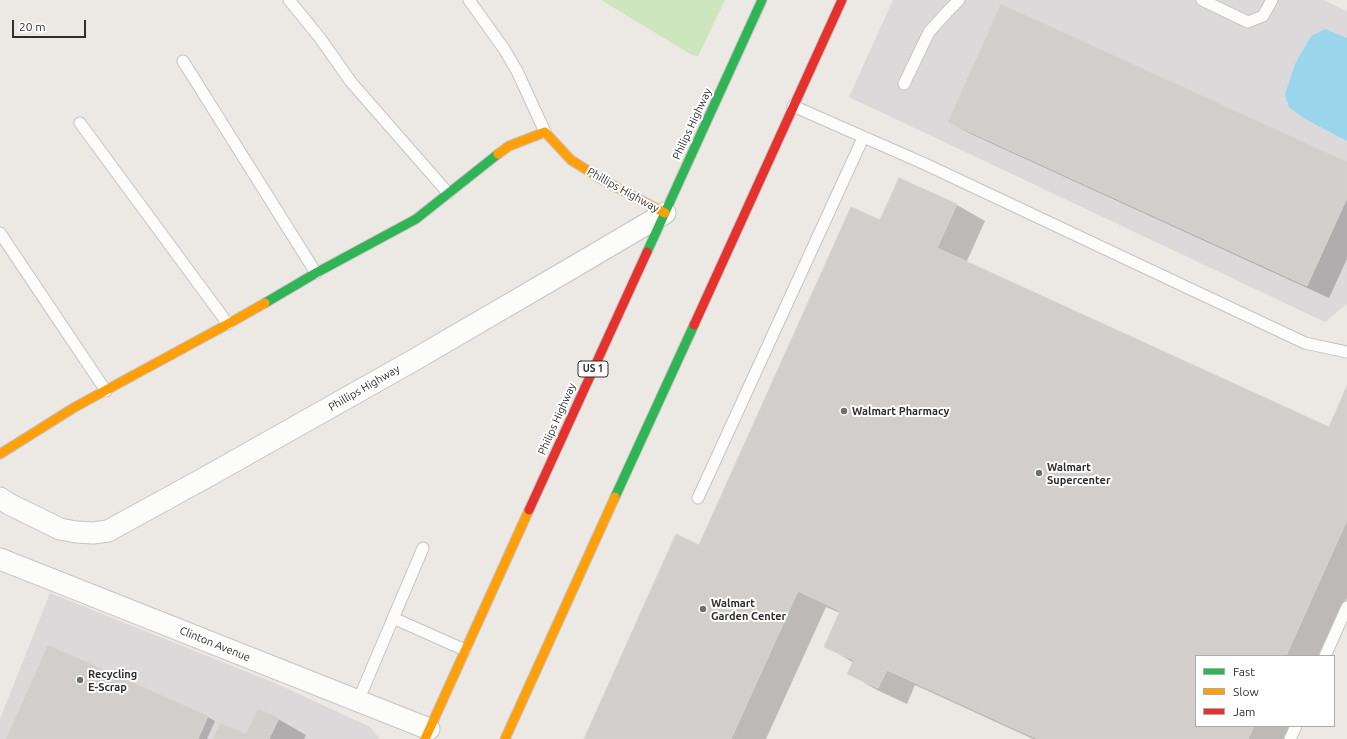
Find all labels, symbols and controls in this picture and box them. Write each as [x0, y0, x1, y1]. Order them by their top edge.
scale bar [14, 12, 88, 38]
text: 20 m [19, 20, 46, 33]
street label: Philips Highway [670, 86, 714, 162]
street label: Phillips Highway [585, 165, 661, 215]
road number: US 1 [578, 361, 608, 377]
street label: Phillips Highway [326, 362, 402, 414]
street label: Philips Highway [535, 381, 579, 457]
place label: Walmart Pharmacy [852, 404, 949, 418]
marker: Walmart Pharmacy [839, 406, 849, 416]
place label: Walmart Supercenter [1047, 460, 1110, 486]
marker: Walmart Supercenter [1034, 468, 1044, 478]
place label: Walmart Garden Center [711, 596, 786, 622]
marker: Walmart Garden Center [698, 604, 708, 614]
street label: Clinton Avenue [178, 624, 252, 664]
legend [1195, 655, 1335, 727]
text: Fast [1233, 665, 1255, 678]
place label: Recycling E-Scrap [88, 667, 137, 693]
marker: Recycling E-Scrap [75, 675, 85, 685]
text: Slow [1233, 685, 1259, 698]
text: Jam [1233, 705, 1255, 718]

